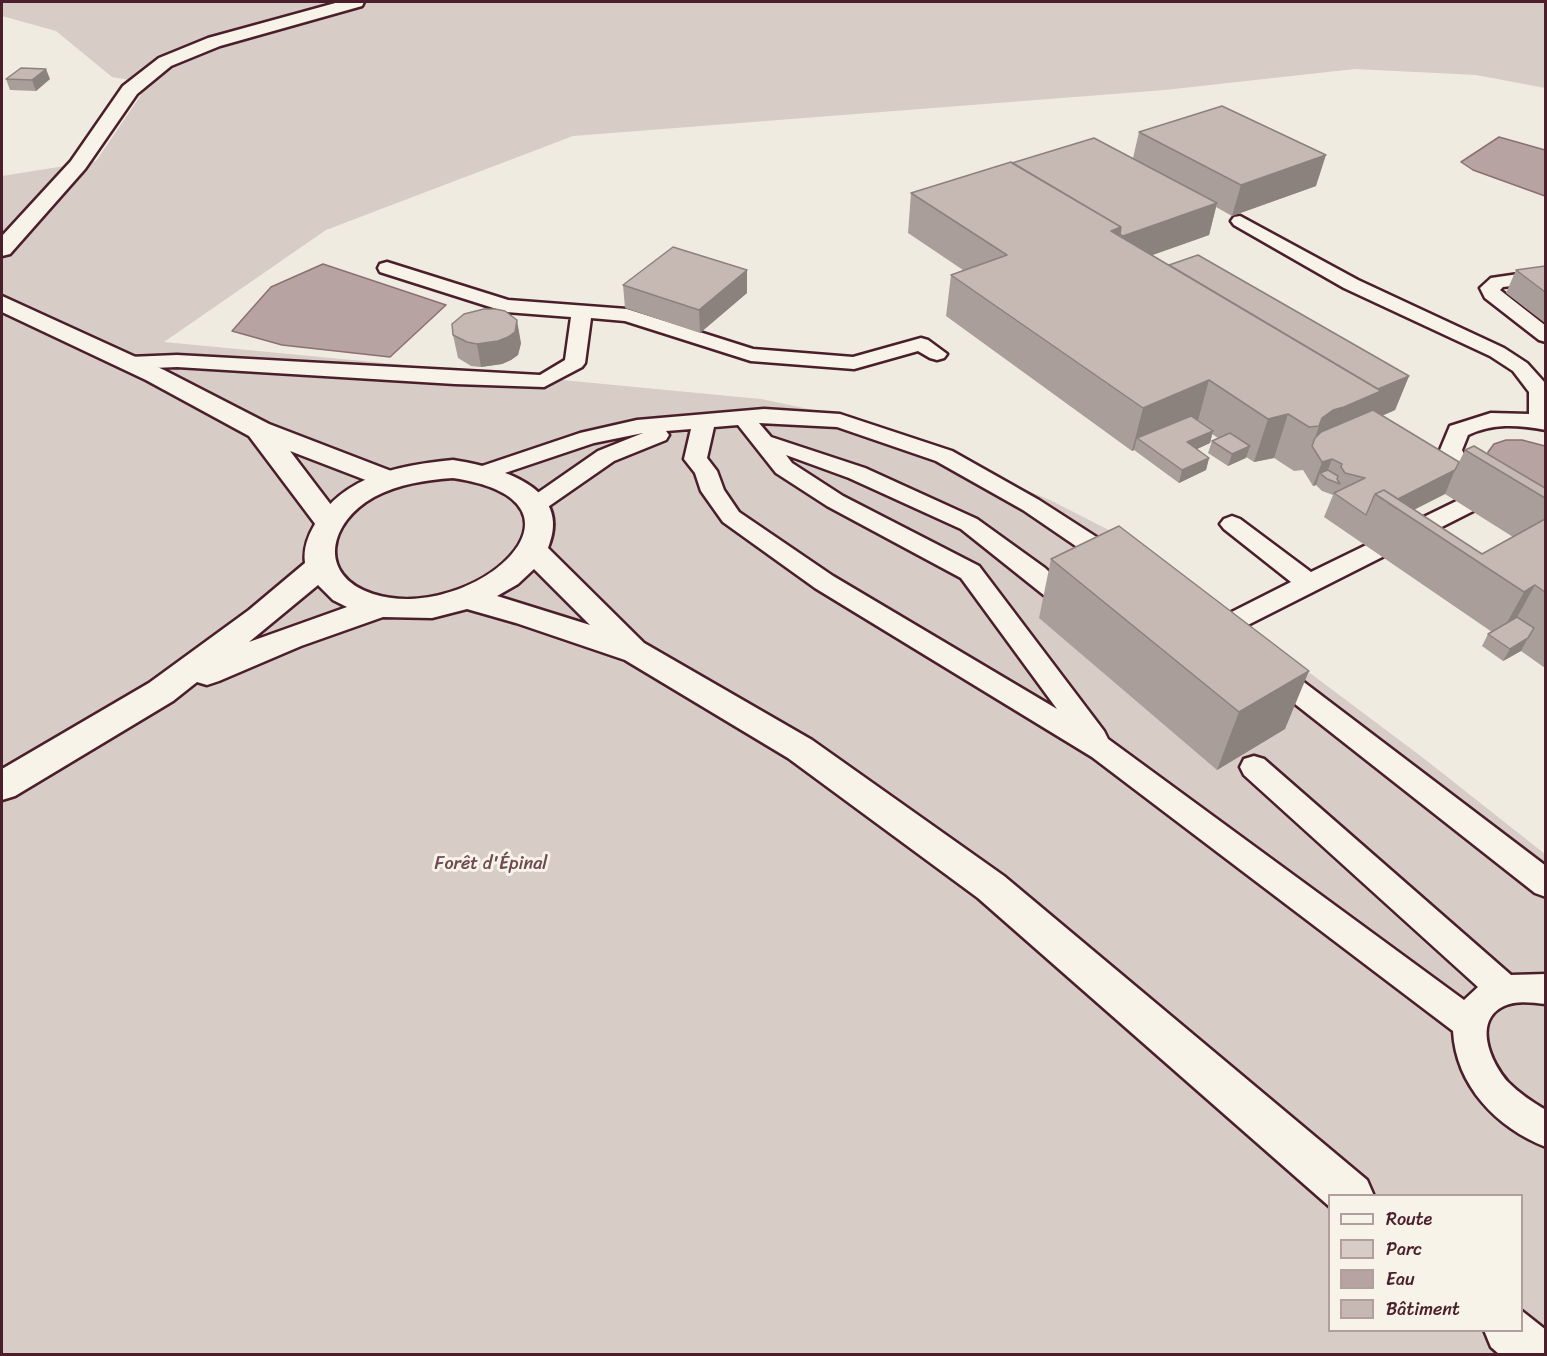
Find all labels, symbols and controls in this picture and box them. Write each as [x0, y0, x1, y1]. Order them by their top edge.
park label: Forêt d'Épinal [435, 853, 547, 875]
legend [1328, 1194, 1523, 1332]
text: Route [1386, 1203, 1432, 1235]
text: Parc [1386, 1233, 1422, 1265]
text: Eau [1386, 1263, 1415, 1295]
text: Bâtiment [1386, 1293, 1460, 1325]

